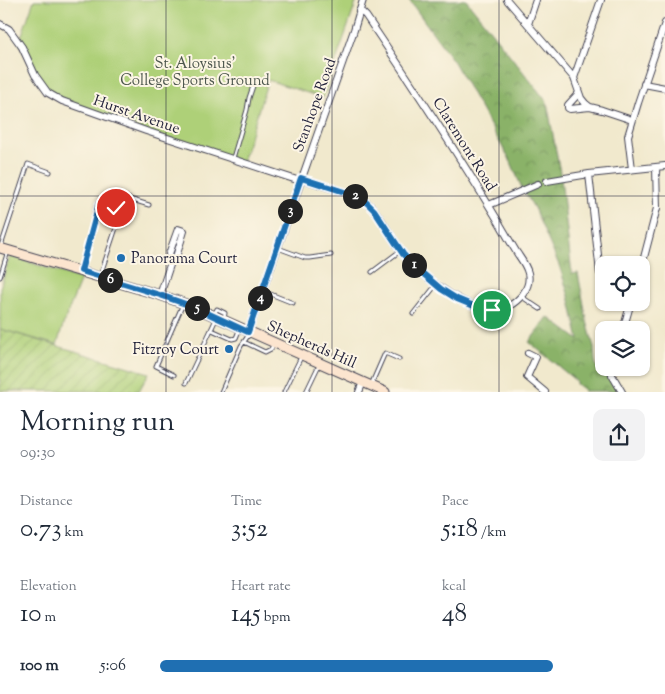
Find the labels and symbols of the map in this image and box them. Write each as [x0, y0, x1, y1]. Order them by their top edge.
park label: St. Aloysius' College Sports Ground [120, 54, 270, 92]
street label: Stanhope Road [289, 55, 342, 156]
street label: Hurst Avenue [90, 91, 183, 140]
street label: Claremont Road [427, 94, 501, 196]
pin: 2 [342, 184, 368, 208]
pin [95, 187, 137, 229]
pin: 3 [278, 198, 302, 224]
place label: Panorama Court [131, 249, 237, 270]
marker: Panorama Court [115, 252, 127, 264]
pin: 1 [402, 252, 426, 278]
pin: 6 [98, 268, 122, 292]
pin: 4 [248, 286, 272, 310]
pin [471, 289, 513, 331]
pin: 5 [184, 296, 210, 320]
street label: Shepherds Hill [263, 316, 360, 374]
place label: Fitzroy Court [133, 340, 219, 361]
marker: Fitzroy Court [223, 343, 235, 355]

